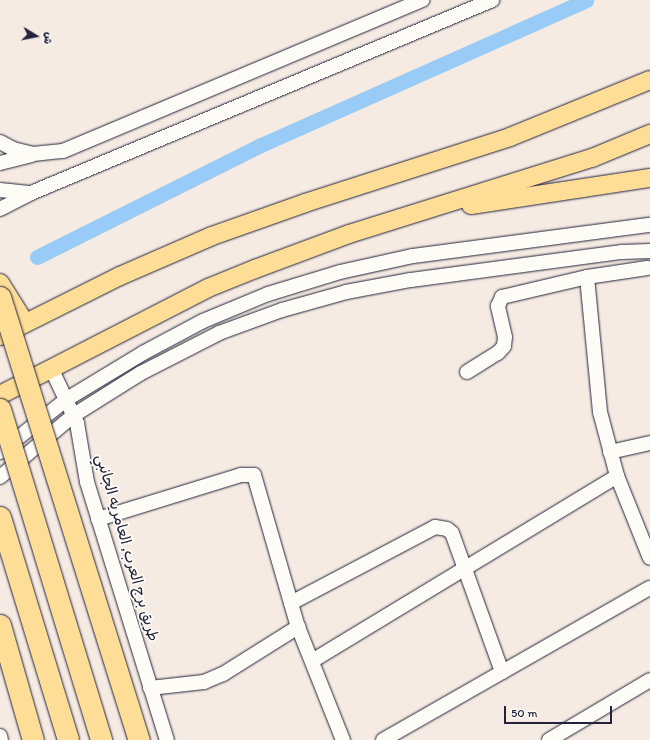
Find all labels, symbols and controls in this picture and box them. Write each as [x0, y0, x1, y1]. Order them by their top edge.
north arrow [16, 16, 56, 56]
text: ش [41, 31, 56, 45]
street label: طريق برج العرب, العامريه الجانبي [92, 452, 162, 644]
scale bar [506, 698, 614, 724]
text: 50 m [511, 706, 537, 720]

